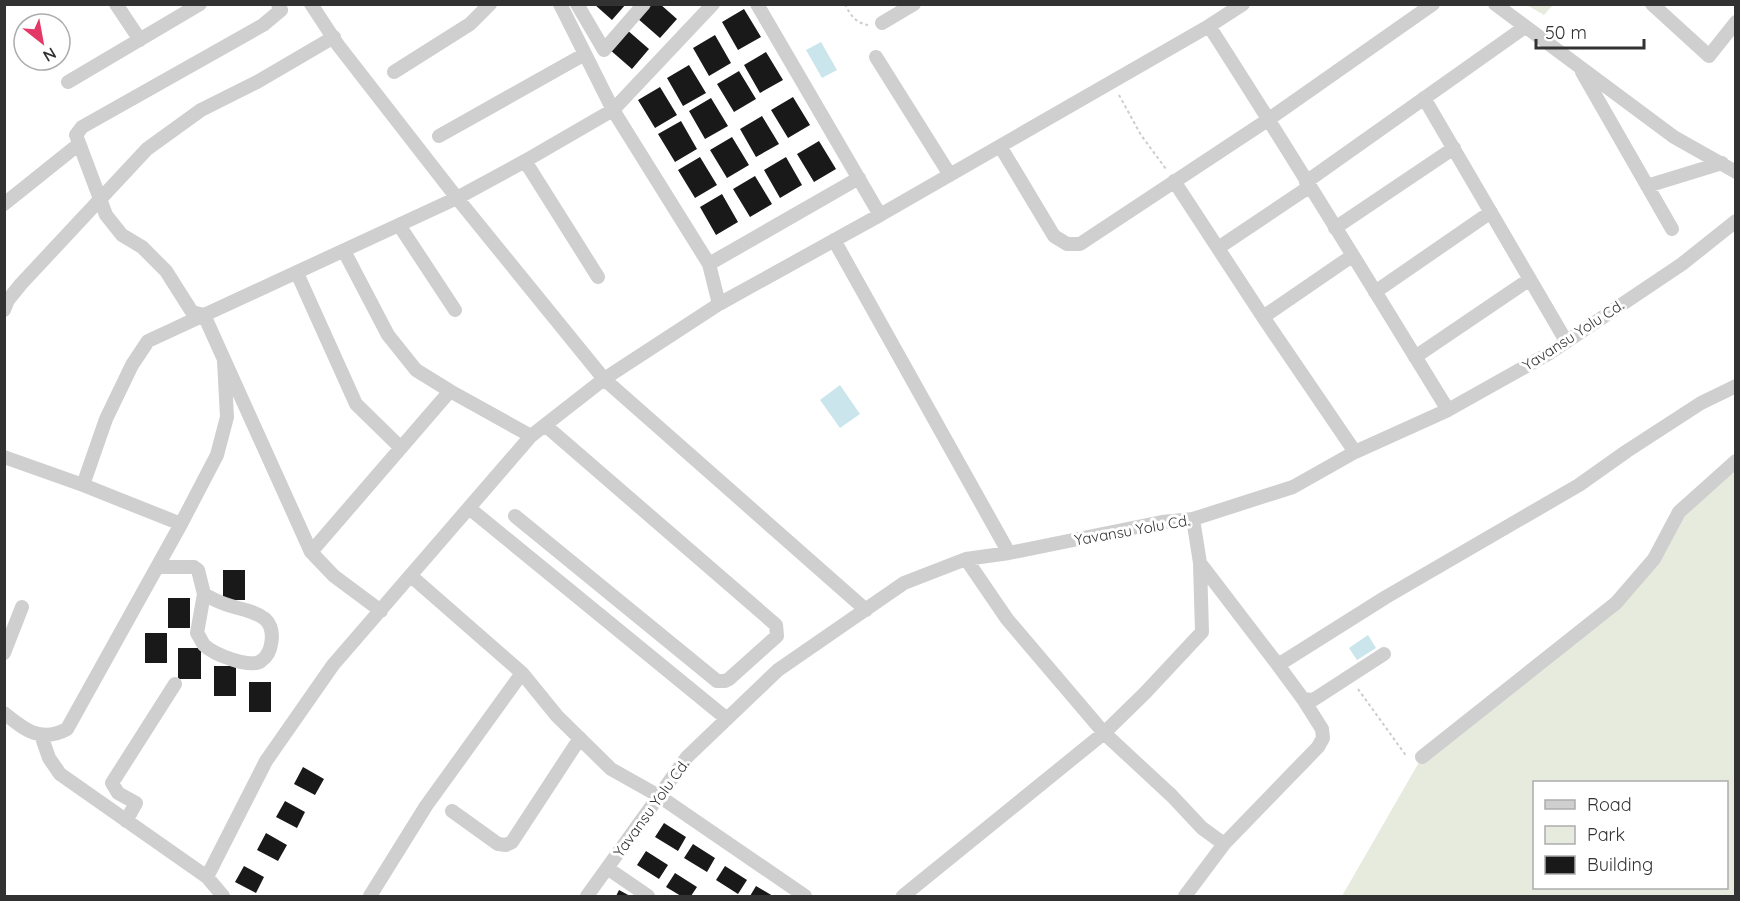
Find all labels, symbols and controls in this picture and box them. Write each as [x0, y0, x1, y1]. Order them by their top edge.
north arrow [12, 12, 72, 72]
scale bar [1536, 12, 1644, 50]
text: 50 m [1545, 21, 1587, 44]
text: N [40, 43, 60, 66]
street label: Yavansu Yolu Cd. [1519, 295, 1627, 375]
street label: Yavansu Yolu Cd. [1073, 511, 1191, 549]
street label: Yavansu Yolu Cd. [609, 755, 693, 861]
legend [1533, 781, 1728, 889]
text: Road [1587, 793, 1632, 816]
text: Park [1587, 823, 1625, 846]
text: Building [1587, 853, 1653, 876]

